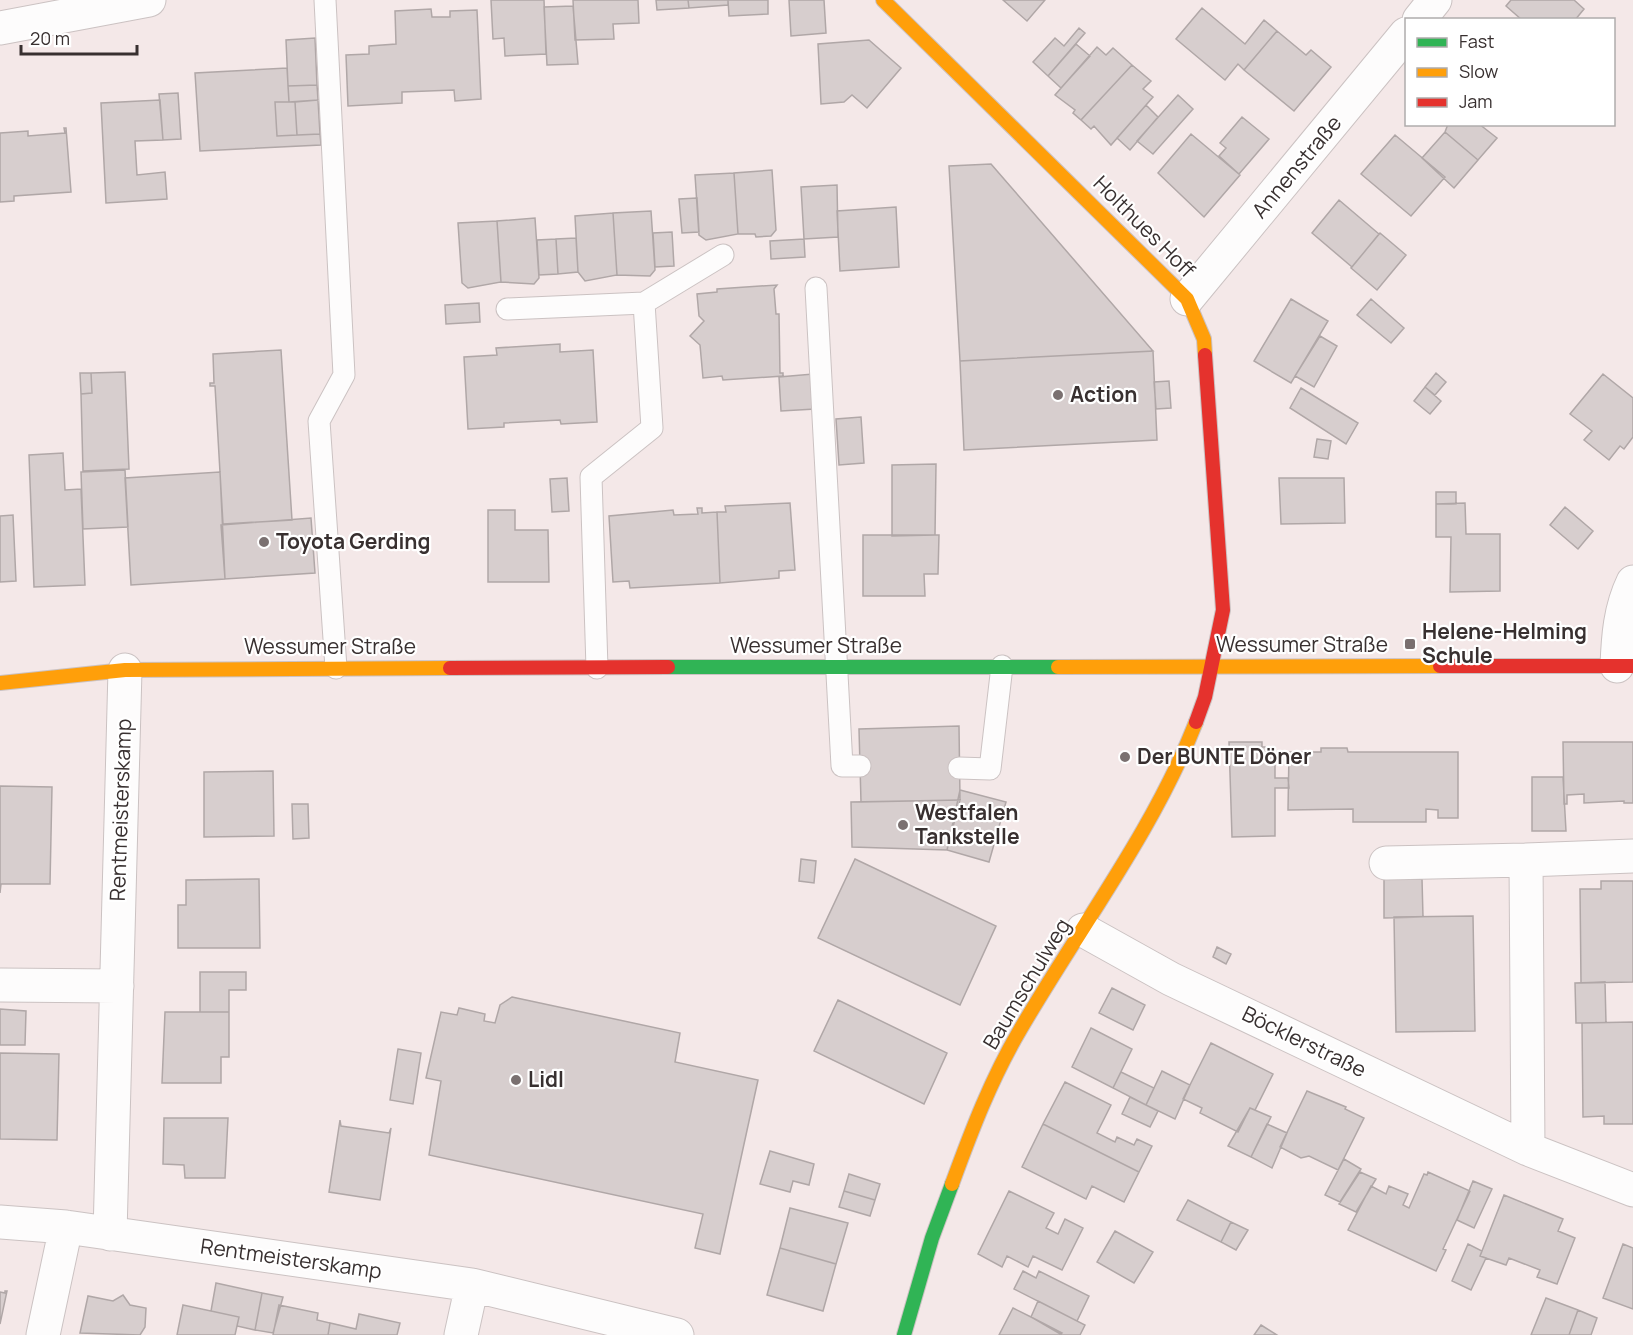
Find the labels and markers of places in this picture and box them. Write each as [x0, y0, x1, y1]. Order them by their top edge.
place label: Action [1070, 380, 1137, 408]
marker: Action [1051, 388, 1065, 402]
place label: Toyota Gerding [276, 527, 430, 555]
marker: Toyota Gerding [257, 535, 271, 549]
place label: Helene-Helming Schule [1422, 617, 1587, 669]
marker: Helene-Helming Schule [1403, 637, 1417, 651]
place label: Der BUNTE Döner [1137, 742, 1311, 770]
marker: Der BUNTE Döner [1118, 750, 1132, 764]
place label: Westfalen Tankstelle [915, 798, 1020, 850]
marker: Westfalen Tankstelle [896, 818, 910, 832]
place label: Lidl [528, 1065, 564, 1093]
marker: Lidl [509, 1073, 523, 1087]

